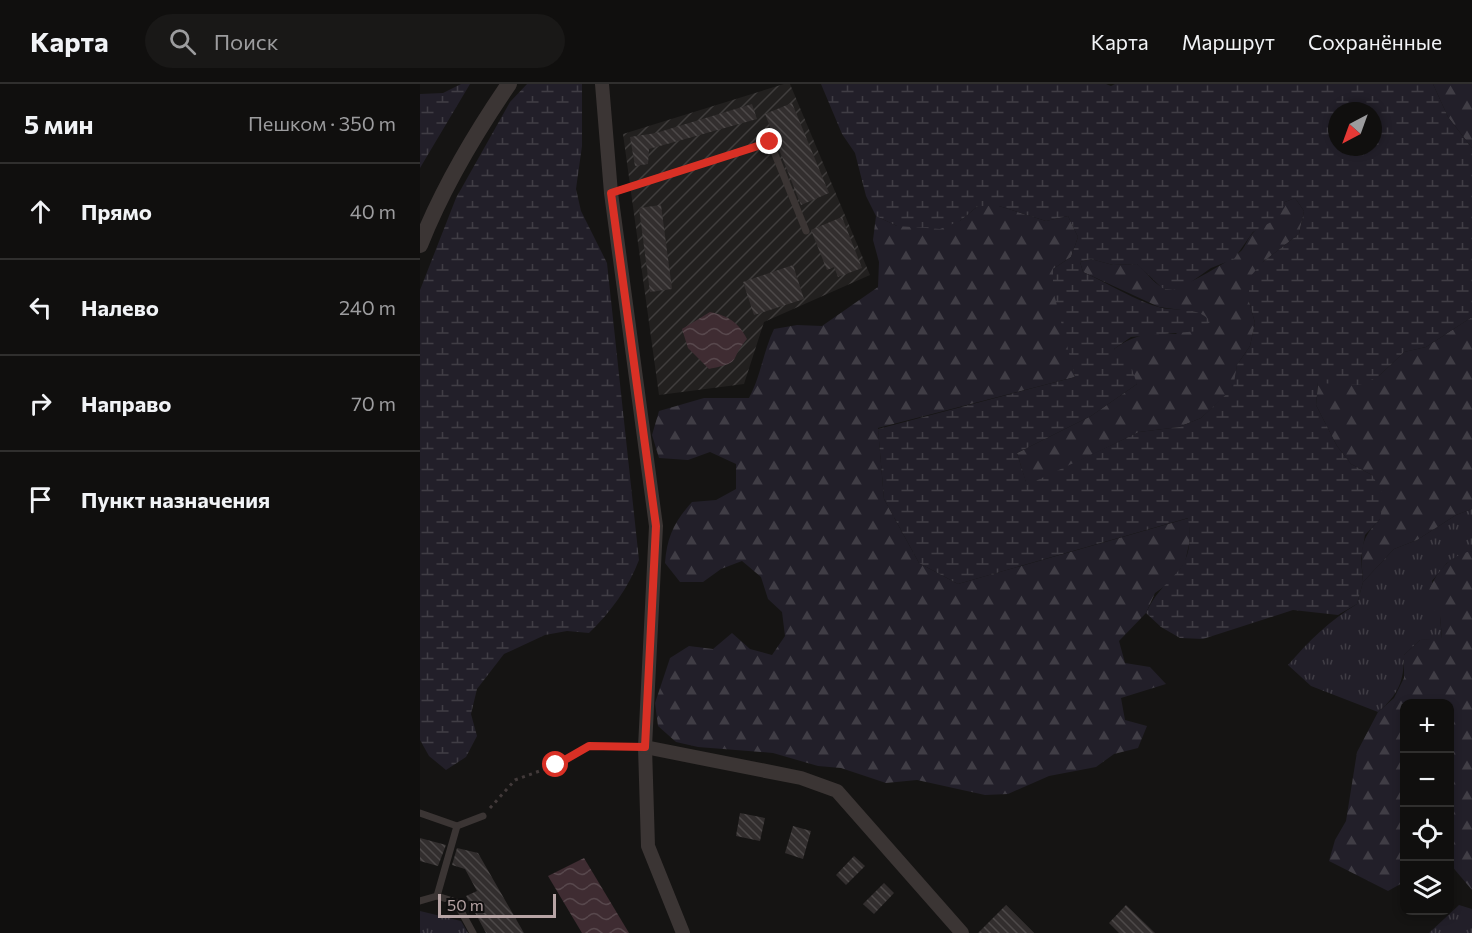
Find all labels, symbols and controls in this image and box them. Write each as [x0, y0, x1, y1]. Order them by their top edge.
search box [145, 14, 565, 68]
text: Карта [30, 24, 109, 58]
icon: search [166, 25, 199, 58]
text: Поиск [214, 28, 278, 55]
text: Карта [1091, 29, 1149, 54]
text: Маршрут [1182, 29, 1275, 54]
text: Сохранённые [1308, 29, 1442, 54]
north arrow [1328, 102, 1382, 156]
text: 5 мин [24, 108, 94, 139]
text: Пешком · 350 m [248, 111, 396, 135]
route end [756, 128, 782, 154]
icon: ahead [24, 195, 57, 228]
text: Прямо [81, 198, 152, 225]
text: 40 m [350, 199, 396, 223]
icon: left [24, 291, 57, 324]
text: Налево [81, 294, 159, 321]
text: 240 m [339, 295, 396, 319]
icon: right [24, 387, 57, 420]
text: Направо [81, 390, 171, 417]
text: 70 m [351, 391, 396, 415]
icon: arrive [24, 483, 57, 516]
text: Пункт назначения [81, 486, 270, 513]
map controls [1400, 699, 1454, 915]
button: + [1400, 699, 1454, 753]
route start [542, 751, 568, 777]
button: − [1400, 753, 1454, 807]
button: locate [1400, 807, 1454, 861]
button: layers [1400, 861, 1454, 915]
scale bar [438, 891, 556, 918]
text: 50 m [447, 895, 484, 914]

